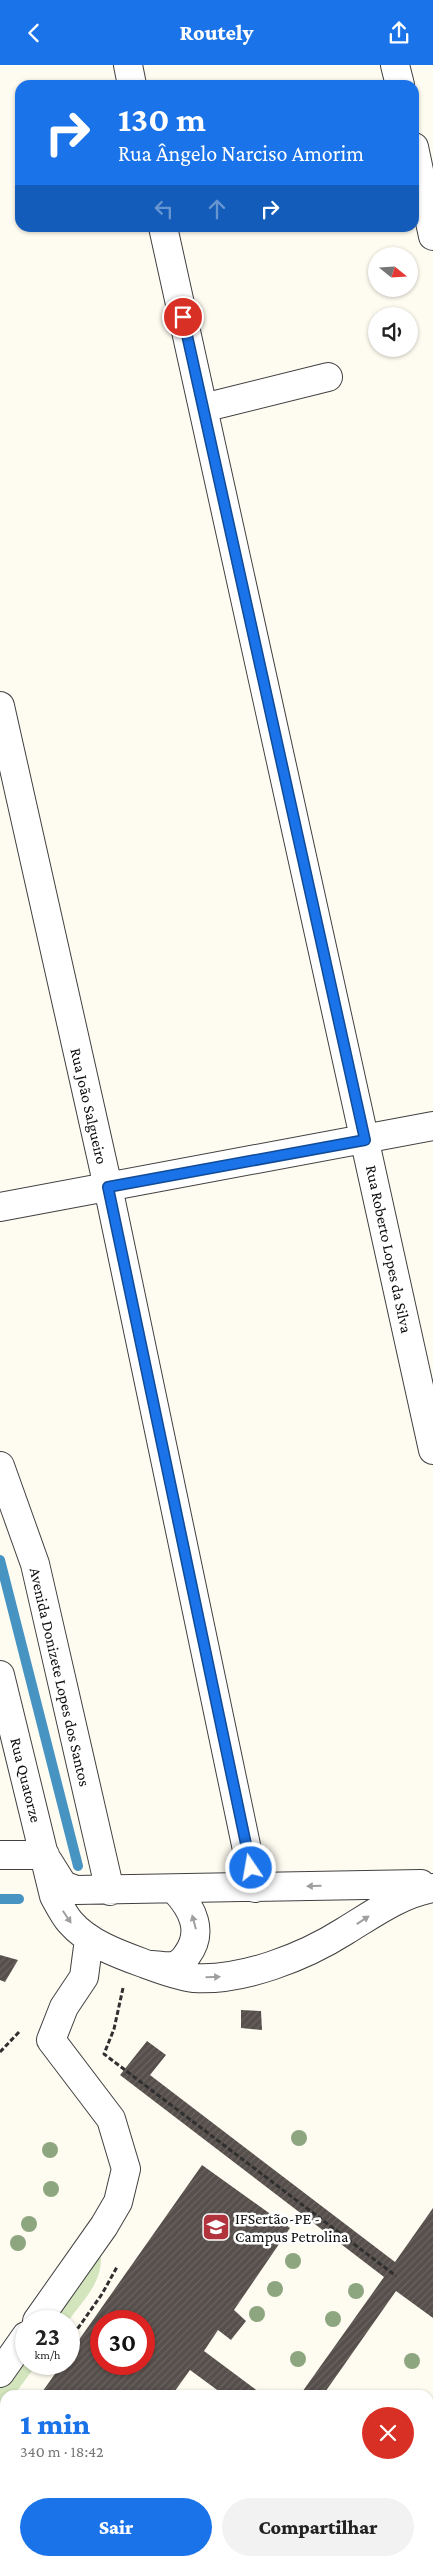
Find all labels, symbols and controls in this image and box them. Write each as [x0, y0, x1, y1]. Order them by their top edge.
icon: back [20, 19, 48, 47]
icon: share [385, 19, 413, 47]
text: Routely [180, 20, 253, 45]
icon: right [35, 100, 100, 165]
text: 130 m [118, 100, 206, 139]
text: Rua Ângelo Narciso Amorim [118, 141, 364, 166]
icon: left [150, 195, 178, 223]
icon: ahead [203, 195, 231, 223]
icon: right [256, 195, 284, 223]
north arrow [368, 247, 418, 297]
map controls [368, 247, 418, 357]
pin [162, 296, 204, 338]
icon: arrive [169, 303, 197, 331]
button: sound [368, 307, 418, 357]
street label: Rua João Salgueiro [66, 1046, 111, 1166]
street label: Rua Roberto Lopes da Silva [362, 1163, 415, 1335]
street label: Avenida Donizete Lopes dos Santos [26, 1566, 93, 1788]
street label: Rua Quatorze [7, 1736, 45, 1824]
position arrow [224, 1841, 276, 1893]
one-way arrow [306, 1883, 322, 1891]
one-way arrow [62, 1910, 72, 1924]
one-way arrow [190, 1915, 198, 1930]
one-way arrow [356, 1915, 369, 1925]
one-way arrow [205, 1973, 221, 1981]
place label: IFSertão-PE - Campus Petrolina [235, 2210, 349, 2246]
school or university icon: IFSertão-PE - Campus Petrolina [201, 2212, 231, 2242]
speed limit sign: 30 [90, 2310, 155, 2375]
text: 23 [35, 2323, 60, 2350]
text: km/h [35, 2348, 60, 2362]
text: 1 min [20, 2407, 90, 2440]
button: close [362, 2407, 414, 2459]
text: 340 m · 18:42 [20, 2443, 104, 2460]
button: Sair [20, 2498, 212, 2556]
button: Compartilhar [222, 2498, 414, 2556]

